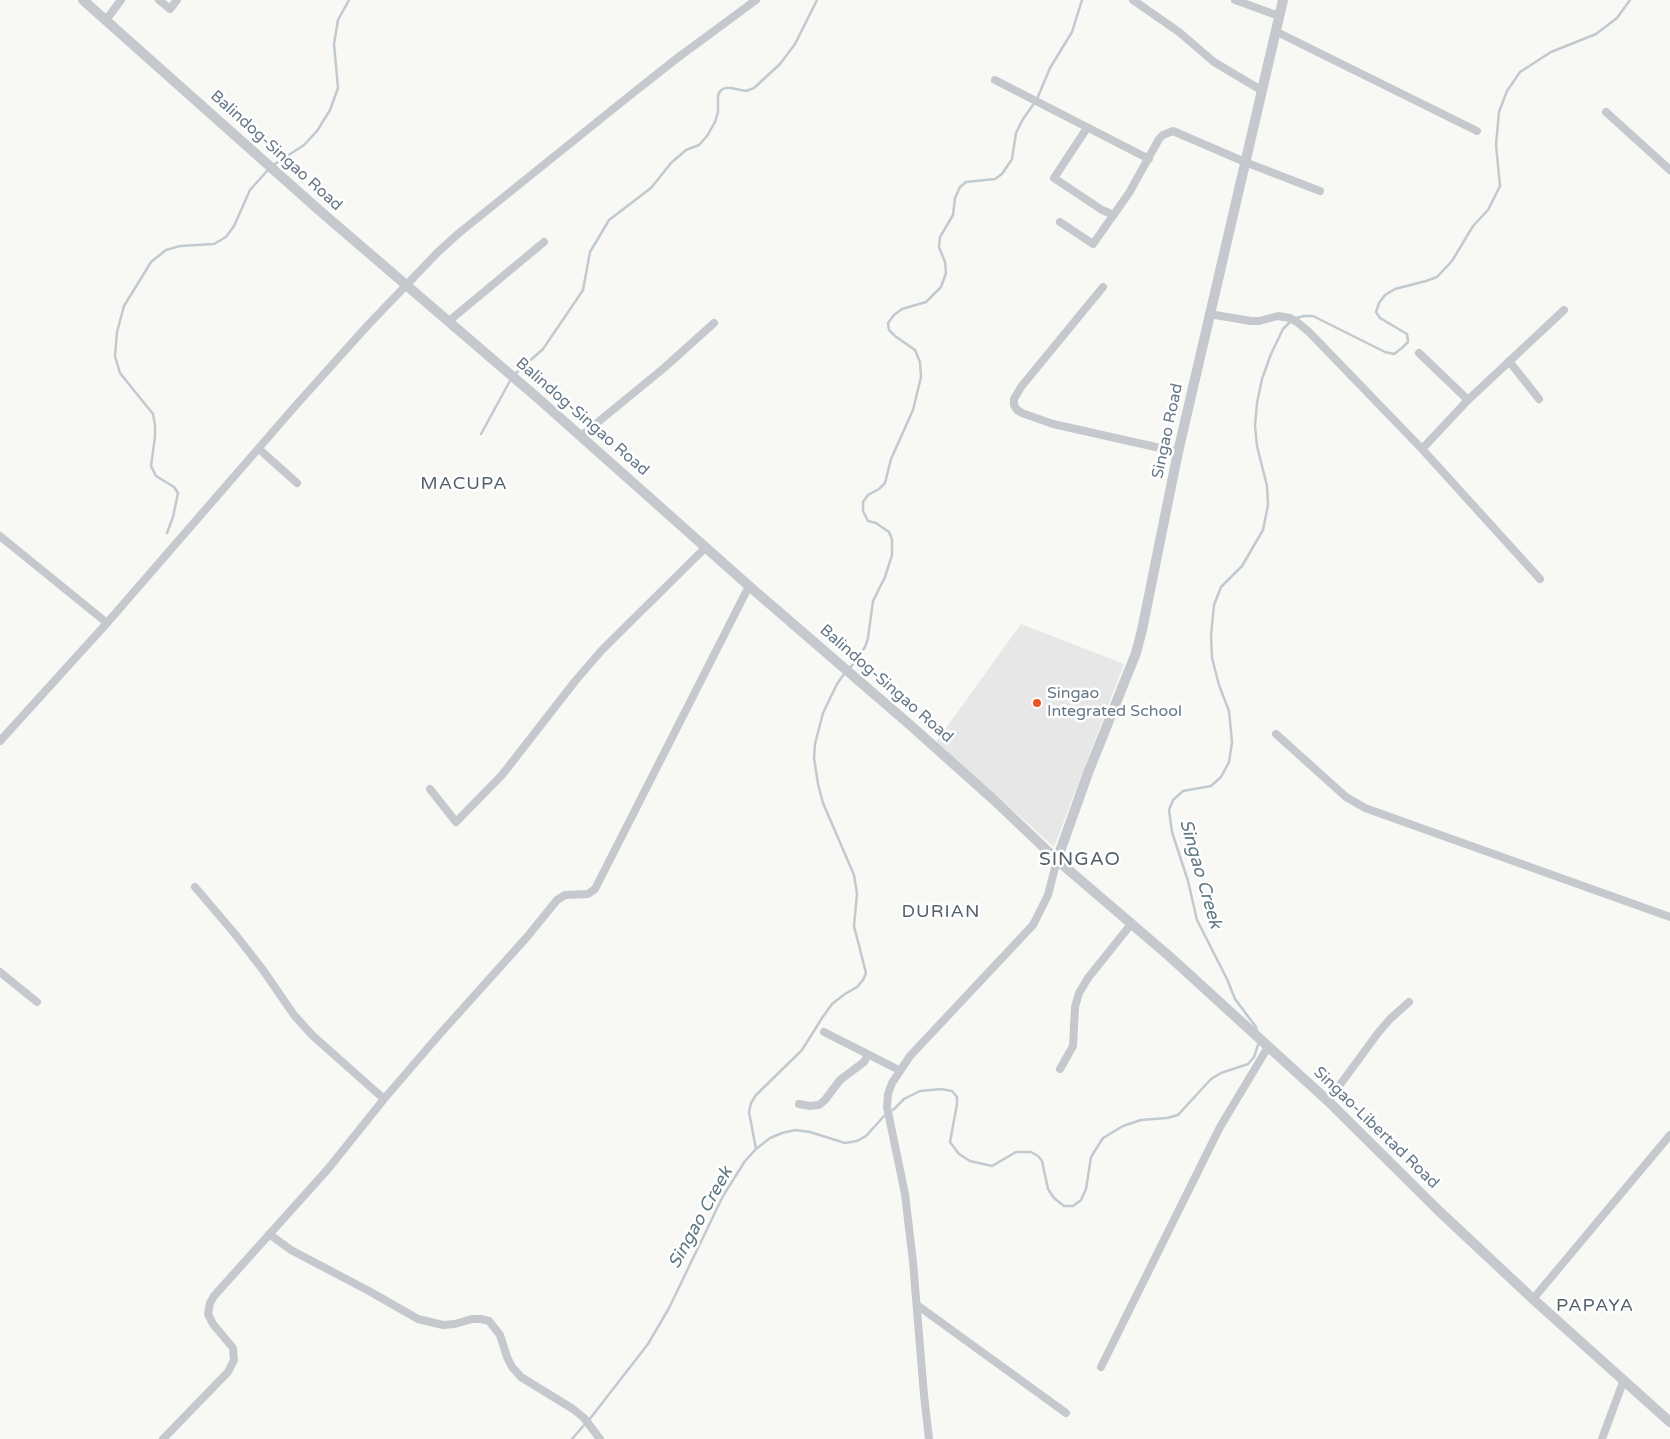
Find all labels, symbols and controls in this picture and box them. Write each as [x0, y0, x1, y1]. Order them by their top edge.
street label: Balindog-Singao Road [206, 87, 346, 215]
street label: Balindog-Singao Road [511, 354, 653, 480]
street label: Singao Road [1149, 382, 1187, 480]
district label: MACUPA [420, 473, 508, 495]
street label: Balindog-Singao Road [815, 621, 957, 747]
place label: Singao Integrated School [1047, 684, 1182, 722]
marker: Singao Integrated School [1031, 697, 1043, 709]
water label: Singao Creek [1174, 817, 1226, 931]
district label: SINGAO [1038, 849, 1122, 871]
district label: DURIAN [901, 901, 981, 923]
street label: Singao-Libertad Road [1309, 1063, 1443, 1193]
water label: Singao Creek [664, 1163, 738, 1273]
district label: PAPAYA [1555, 1295, 1635, 1317]

